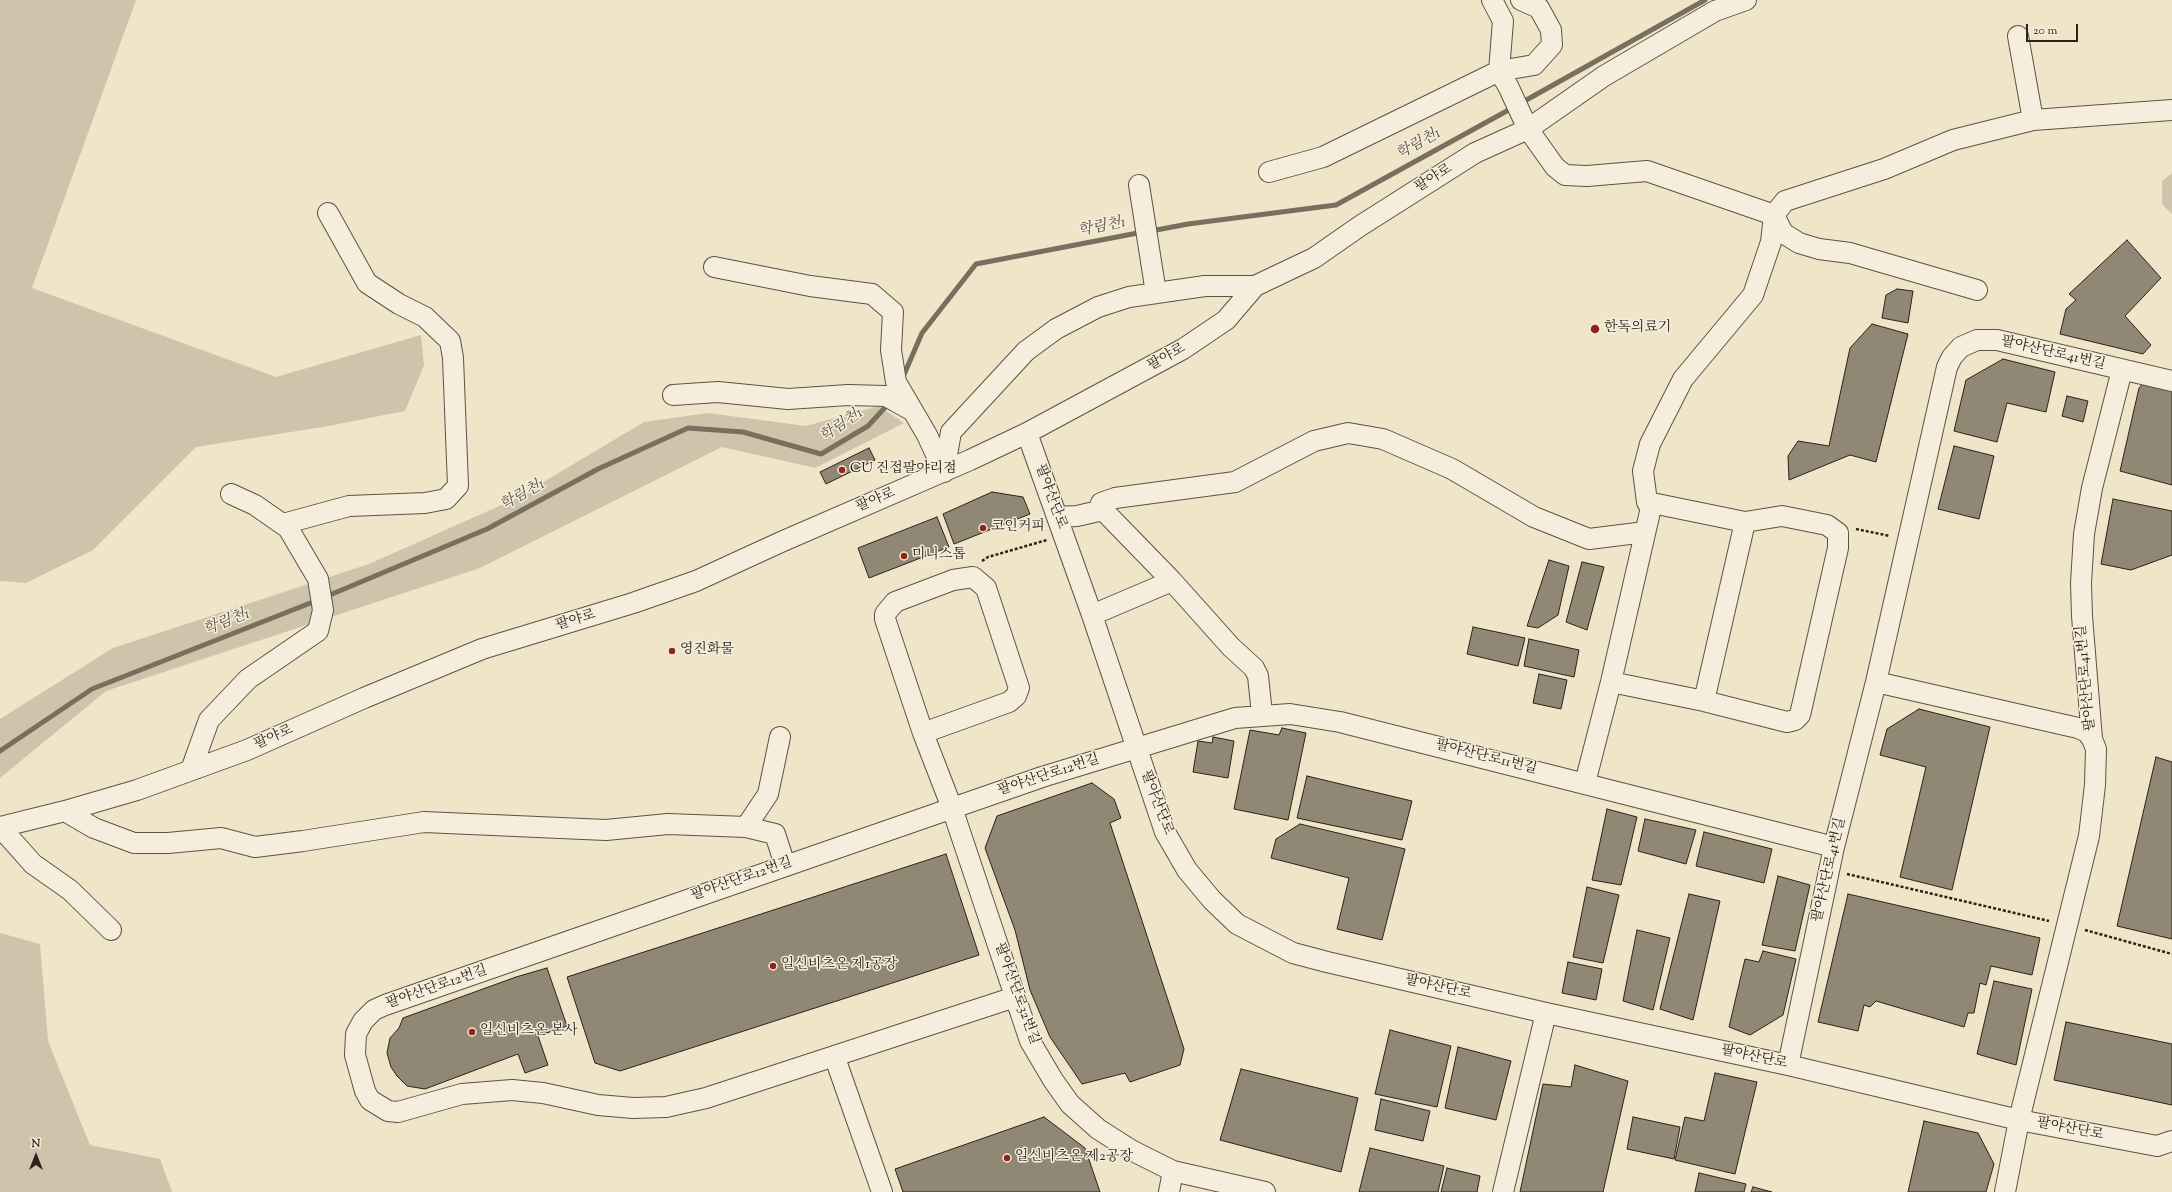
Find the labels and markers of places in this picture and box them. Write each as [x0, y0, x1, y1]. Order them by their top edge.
place label: 한독의료기 [1604, 321, 1672, 337]
marker: 한독의료기 [1589, 323, 1601, 335]
place label: CU 진접팔야리점 [850, 462, 957, 478]
marker: CU 진접팔야리점 [837, 465, 847, 475]
place label: 코인커피 [991, 520, 1045, 536]
marker: 코인커피 [978, 523, 988, 533]
place label: 미니스톱 [912, 548, 966, 564]
marker: 미니스톱 [899, 551, 909, 561]
place label: 영진화물 [680, 643, 734, 659]
marker: 영진화물 [667, 646, 677, 656]
place label: 일신비츠온 제1공장 [781, 958, 897, 974]
marker: 일신비츠온 제1공장 [768, 961, 778, 971]
place label: 일신비츠온 본사 [480, 1024, 578, 1040]
marker: 일신비츠온 본사 [467, 1027, 477, 1037]
place label: 일신비츠온 제2공장 [1015, 1150, 1133, 1166]
marker: 일신비츠온 제2공장 [1002, 1153, 1012, 1163]

